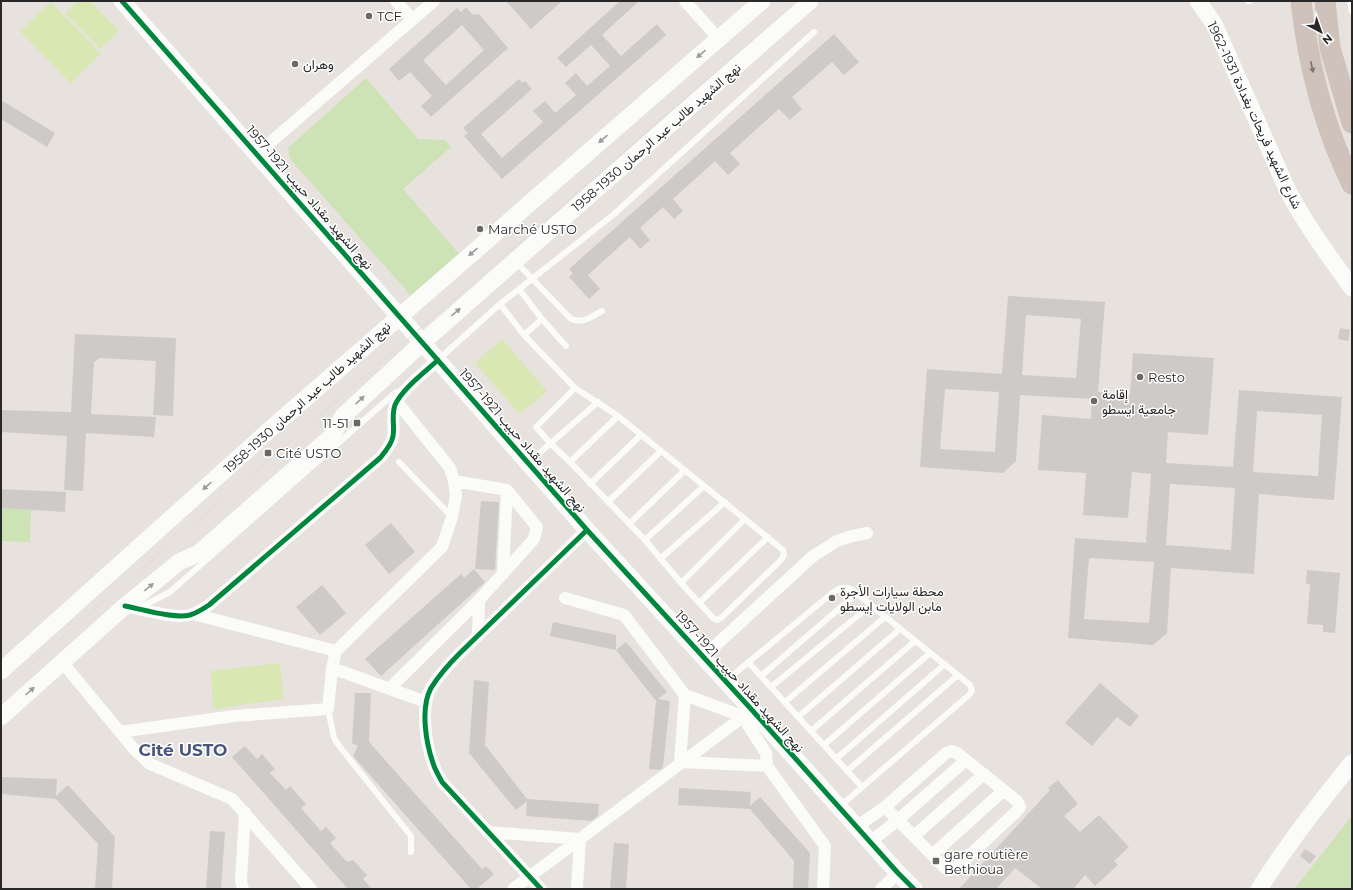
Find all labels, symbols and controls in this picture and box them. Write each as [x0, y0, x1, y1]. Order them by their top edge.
place label: TCF [377, 8, 402, 24]
marker: TCF [364, 11, 374, 21]
north arrow [1301, 12, 1341, 52]
street label: شارع الشهيد فريحات بغدادة 1931-1962 [1203, 19, 1306, 212]
text: N [1320, 31, 1336, 48]
one-way arrow [696, 50, 706, 59]
place label: وهران [303, 56, 334, 73]
marker: وهران [290, 59, 300, 69]
street label: نهج الشهيد طالب عبد الرحمان 1930-1958 [568, 59, 745, 216]
one-way arrow [1309, 61, 1315, 73]
street label: نهج الشهيد مقداد حبيب 1921-1957 [242, 122, 377, 274]
one-way arrow [598, 135, 608, 144]
place label: Marché USTO [488, 221, 577, 237]
marker: Marché USTO [475, 224, 485, 234]
one-way arrow [468, 247, 478, 257]
one-way arrow [451, 308, 462, 317]
street label: نهج الشهيد طالب عبد الرحمان 1930-1958 [220, 318, 395, 478]
street label: نهج الشهيد مقداد حبيب 1921-1957 [455, 365, 590, 517]
place label: Resto [1148, 369, 1185, 385]
marker: Resto [1135, 372, 1145, 382]
place label: إقامة جامعية ايسطو [1102, 386, 1176, 418]
one-way arrow [355, 395, 365, 405]
marker: إقامة جامعية ايسطو [1089, 396, 1099, 406]
place label: 11-51 [323, 415, 349, 431]
marker: 11-51 [352, 418, 362, 428]
place label: Cité USTO [276, 445, 341, 461]
marker: Cité USTO [263, 448, 273, 458]
one-way arrow [202, 481, 212, 491]
one-way arrow [144, 582, 154, 591]
place label: محطة سيارات الأجرة مابن الولايات إيسطو [840, 583, 944, 616]
marker: محطة سيارات الأجرة مابن الولايات إيسطو [827, 593, 837, 603]
street label: نهج الشهيد مقداد حبيب 1921-1957 [671, 607, 808, 757]
one-way arrow [25, 686, 35, 695]
district label: Cité USTO [139, 740, 227, 760]
place label: gare routière Bethioua [944, 846, 1028, 877]
marker: gare routière Bethioua [931, 856, 941, 866]

